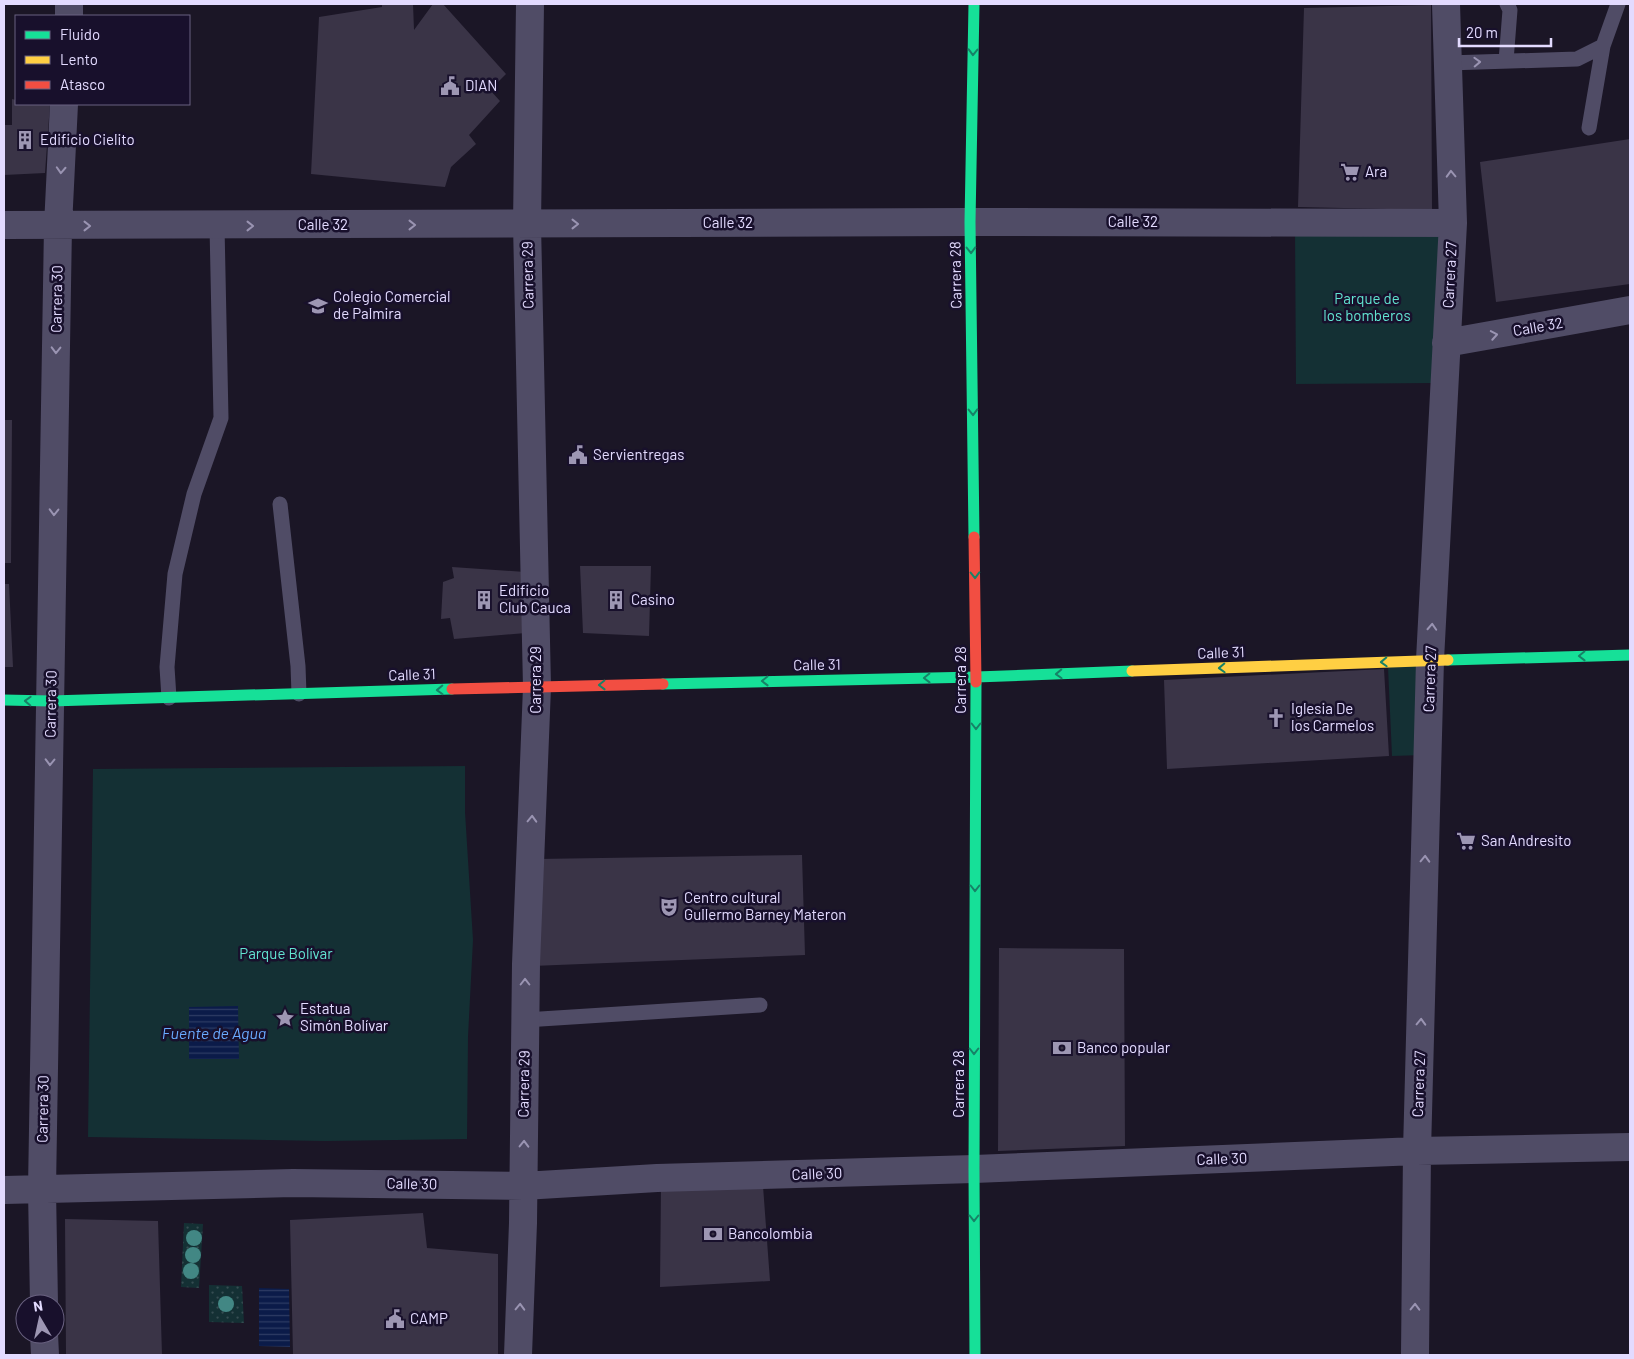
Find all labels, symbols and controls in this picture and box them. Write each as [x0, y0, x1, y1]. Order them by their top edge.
legend [15, 15, 190, 105]
scale bar [1459, 15, 1552, 47]
text: 20 m [1466, 23, 1498, 41]
text: Fluido [60, 25, 100, 43]
one-way arrow [968, 49, 978, 57]
text: Lento [60, 50, 98, 68]
one-way arrow [1474, 57, 1481, 67]
text: Atasco [60, 75, 105, 93]
public building icon: DIAN [439, 75, 461, 97]
place label: DIAN [465, 76, 497, 94]
building icon: Edificio Cielito [14, 129, 36, 151]
place label: Edificio Cielito [40, 130, 135, 148]
supermarket icon: Ara [1339, 161, 1361, 183]
place label: Ara [1365, 162, 1387, 180]
one-way arrow [56, 166, 67, 174]
one-way arrow [1446, 170, 1456, 178]
street label: Calle 32 [1108, 212, 1158, 230]
street label: Calle 32 [703, 213, 753, 231]
street label: Calle 32 [298, 215, 348, 233]
one-way arrow [572, 219, 579, 229]
one-way arrow [246, 220, 254, 231]
one-way arrow [409, 220, 417, 230]
one-way arrow [84, 221, 92, 231]
street label: Carrera 29 [517, 241, 537, 309]
street label: Carrera 28 [945, 241, 965, 309]
street label: Carrera 27 [1438, 241, 1460, 309]
one-way arrow [965, 246, 976, 254]
street label: Carrera 30 [46, 265, 66, 333]
place label: Colegio Comercial de Palmira [333, 287, 450, 322]
park label: Parque de los bomberos [1323, 289, 1411, 324]
school or university icon: Colegio Comercial de Palmira [307, 295, 329, 317]
street label: Calle 32 [1511, 313, 1564, 339]
one-way arrow [1489, 330, 1498, 340]
one-way arrow [51, 346, 62, 354]
one-way arrow [968, 409, 978, 417]
public building icon: Servientregas [567, 444, 589, 466]
place label: Servientregas [593, 445, 684, 463]
one-way arrow [49, 509, 59, 517]
one-way arrow [970, 572, 980, 579]
place label: Edificio Club Cauca [499, 581, 571, 616]
building icon: Edificio Club Cauca [473, 589, 495, 611]
building icon: Casino [605, 589, 627, 611]
place label: Casino [631, 590, 675, 608]
one-way arrow [1426, 622, 1437, 630]
street label: Calle 31 [1197, 642, 1245, 662]
street label: Carrera 27 [1419, 645, 1439, 713]
street label: Carrera 29 [526, 646, 544, 714]
street label: Carrera 28 [951, 646, 969, 714]
one-way arrow [1577, 651, 1585, 662]
street label: Calle 31 [793, 655, 841, 673]
one-way arrow [1380, 656, 1388, 667]
one-way arrow [1217, 662, 1225, 673]
street label: Calle 31 [388, 664, 436, 684]
one-way arrow [1055, 668, 1063, 679]
street label: Carrera 30 [40, 670, 60, 738]
one-way arrow [923, 673, 931, 683]
one-way arrow [761, 676, 768, 686]
one-way arrow [598, 680, 606, 690]
one-way arrow [436, 684, 444, 695]
one-way arrow [23, 695, 31, 706]
place label: Iglesia De los Carmelos [1291, 699, 1374, 734]
church icon: Iglesia De los Carmelos [1265, 707, 1287, 729]
one-way arrow [971, 722, 981, 730]
one-way arrow [45, 759, 55, 767]
one-way arrow [527, 815, 537, 823]
supermarket icon: San Andresito [1455, 830, 1477, 852]
place label: San Andresito [1481, 831, 1571, 849]
one-way arrow [1420, 855, 1430, 862]
one-way arrow [970, 884, 980, 892]
place label: Centro cultural Gullermo Barney Materon [684, 888, 846, 923]
theatre icon: Centro cultural Gullermo Barney Materon [658, 896, 680, 918]
park label: Parque Bolívar [239, 944, 333, 962]
one-way arrow [520, 977, 530, 985]
place label: Estatua Simón Bolívar [300, 999, 389, 1034]
place icon: Estatua Simón Bolívar [274, 1007, 296, 1029]
one-way arrow [1415, 1017, 1426, 1025]
water label: Fuente de Agua [162, 1023, 266, 1042]
bank icon: Banco popular [1051, 1037, 1073, 1059]
place label: Banco popular [1077, 1038, 1171, 1056]
one-way arrow [969, 1047, 979, 1055]
street label: Carrera 29 [513, 1050, 533, 1118]
street label: Carrera 28 [949, 1050, 967, 1118]
street label: Carrera 27 [1408, 1050, 1428, 1118]
street label: Carrera 30 [32, 1075, 52, 1143]
one-way arrow [519, 1140, 529, 1148]
street label: Calle 30 [1196, 1148, 1248, 1168]
street label: Calle 30 [791, 1163, 843, 1183]
street label: Calle 30 [386, 1174, 438, 1192]
one-way arrow [969, 1214, 979, 1222]
bank icon: Bancolombia [702, 1223, 724, 1245]
place label: Bancolombia [728, 1224, 813, 1242]
north arrow [15, 1294, 65, 1344]
text: N [32, 1297, 44, 1315]
one-way arrow [515, 1302, 526, 1310]
one-way arrow [1410, 1302, 1420, 1310]
public building icon: CAMP [384, 1308, 406, 1330]
place label: CAMP [410, 1309, 448, 1327]

